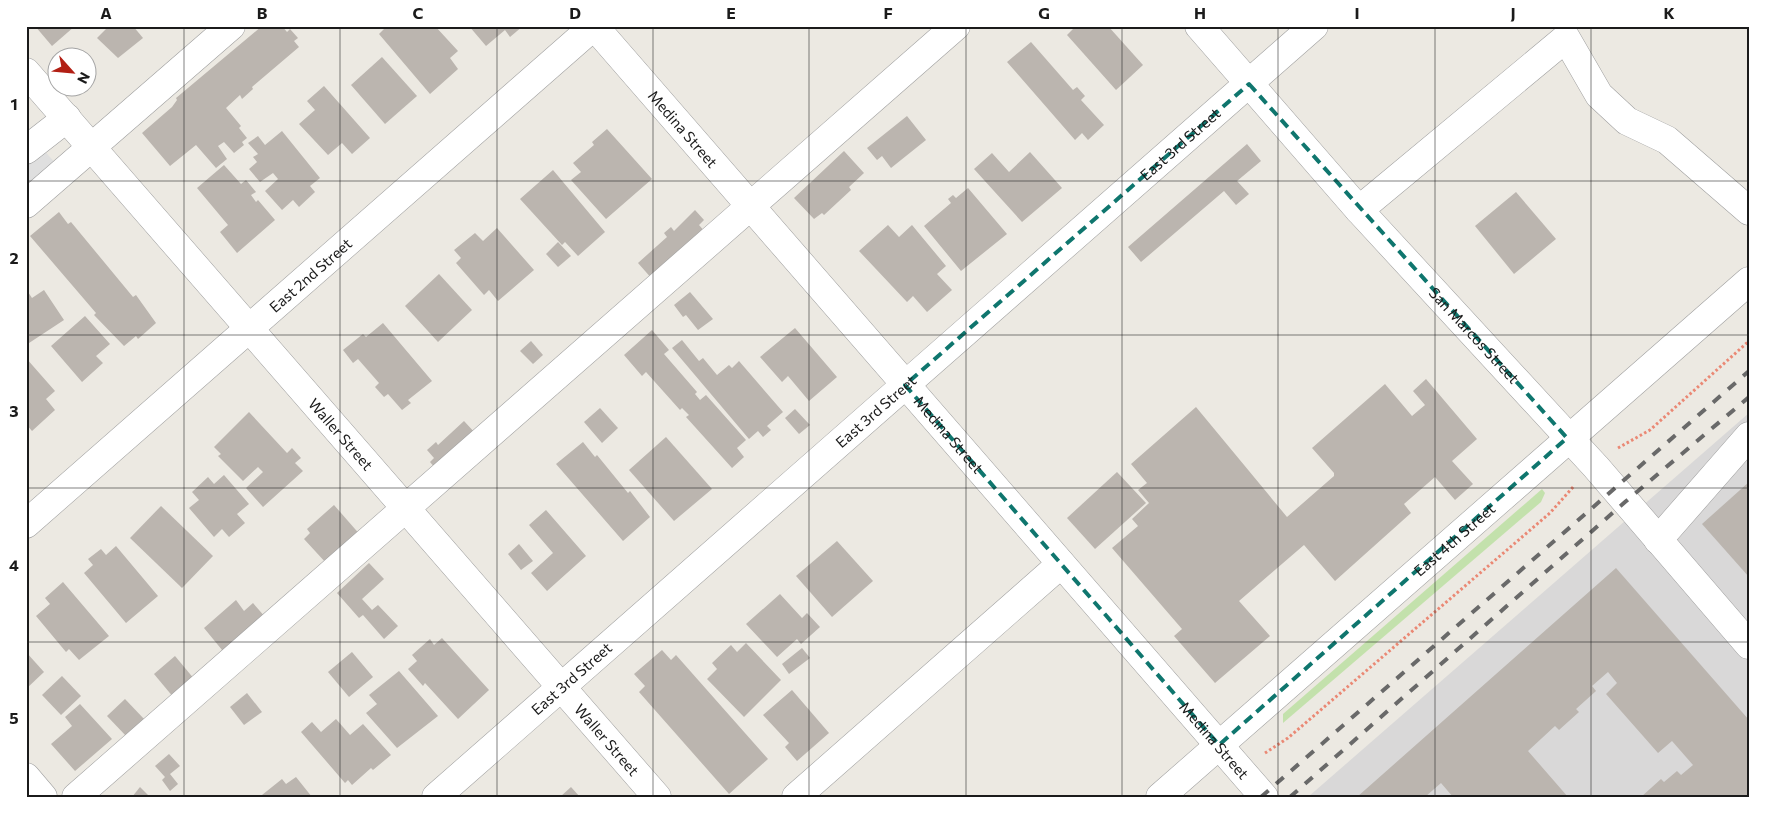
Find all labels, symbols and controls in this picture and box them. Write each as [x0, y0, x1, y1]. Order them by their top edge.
text: A [100, 3, 112, 22]
text: B [257, 3, 268, 22]
text: C [413, 3, 424, 22]
text: D [569, 3, 581, 22]
text: E [726, 3, 736, 22]
text: F [883, 3, 893, 22]
text: G [1038, 3, 1050, 22]
text: H [1194, 3, 1206, 22]
text: I [1354, 3, 1360, 22]
text: J [1510, 3, 1516, 22]
text: K [1663, 3, 1675, 22]
north arrow [48, 48, 98, 98]
text: N [74, 70, 94, 87]
street label: Medina Street [645, 86, 722, 171]
text: 1 [10, 94, 18, 113]
street label: East 3rd Street [1136, 104, 1224, 184]
street label: East 2nd Street [265, 234, 355, 316]
text: 2 [9, 248, 19, 267]
street label: San Marcos Street [1426, 283, 1523, 387]
street label: East 3rd Street [832, 371, 919, 451]
street label: Medina Street [910, 392, 987, 477]
street label: Waller Street [305, 395, 377, 474]
text: 3 [9, 401, 19, 420]
street label: East 4th Street [1410, 499, 1498, 580]
text: 4 [9, 555, 19, 574]
street label: East 3rd Street [527, 638, 615, 718]
street label: Medina Street [1176, 698, 1253, 782]
street label: Waller Street [571, 700, 643, 779]
text: 5 [9, 708, 19, 727]

